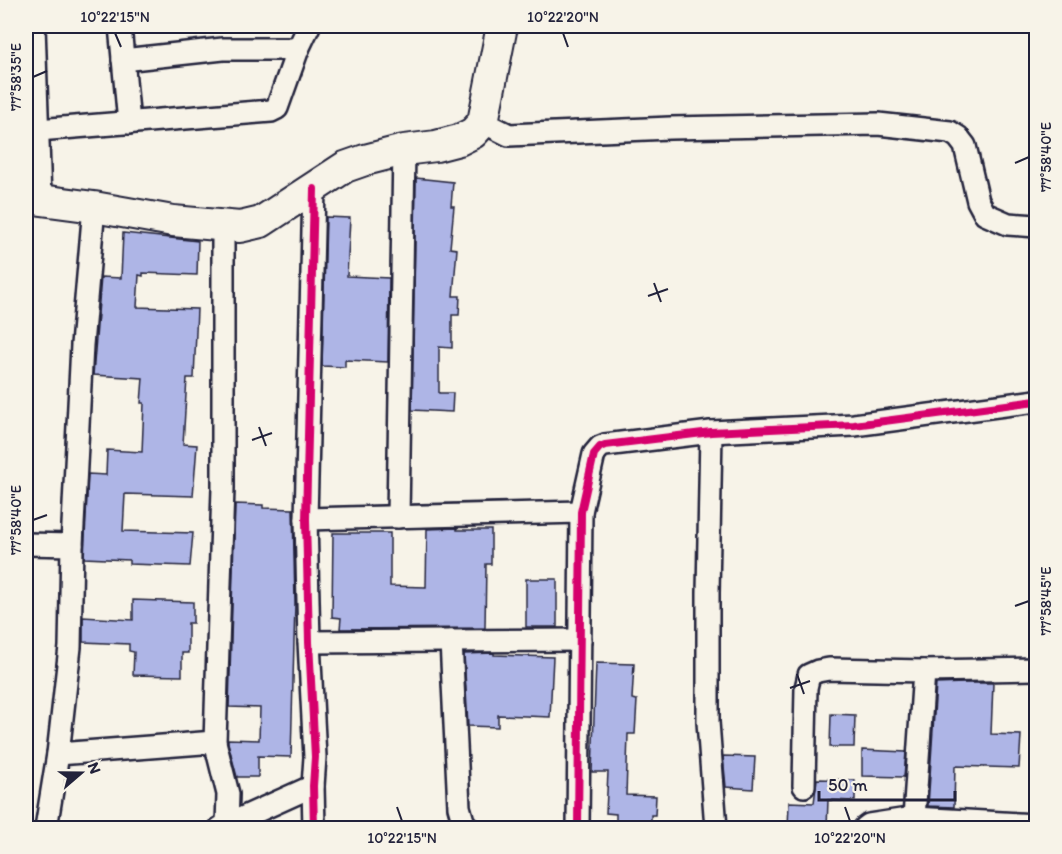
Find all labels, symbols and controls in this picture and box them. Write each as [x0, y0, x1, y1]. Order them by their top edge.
text: 10°22'15"N [80, 8, 150, 26]
text: 10°22'20"N [527, 8, 599, 26]
text: 77°58'35"E [7, 43, 25, 111]
text: 77°58'40"E [1037, 122, 1055, 192]
text: 77°58'40"E [7, 485, 25, 555]
text: 77°58'45"E [1037, 567, 1055, 635]
north arrow [51, 743, 111, 803]
text: N [84, 760, 105, 776]
scale bar [819, 764, 956, 802]
text: 50 m [828, 774, 868, 796]
text: 10°22'15"N [367, 829, 437, 847]
text: 10°22'20"N [814, 829, 886, 847]

